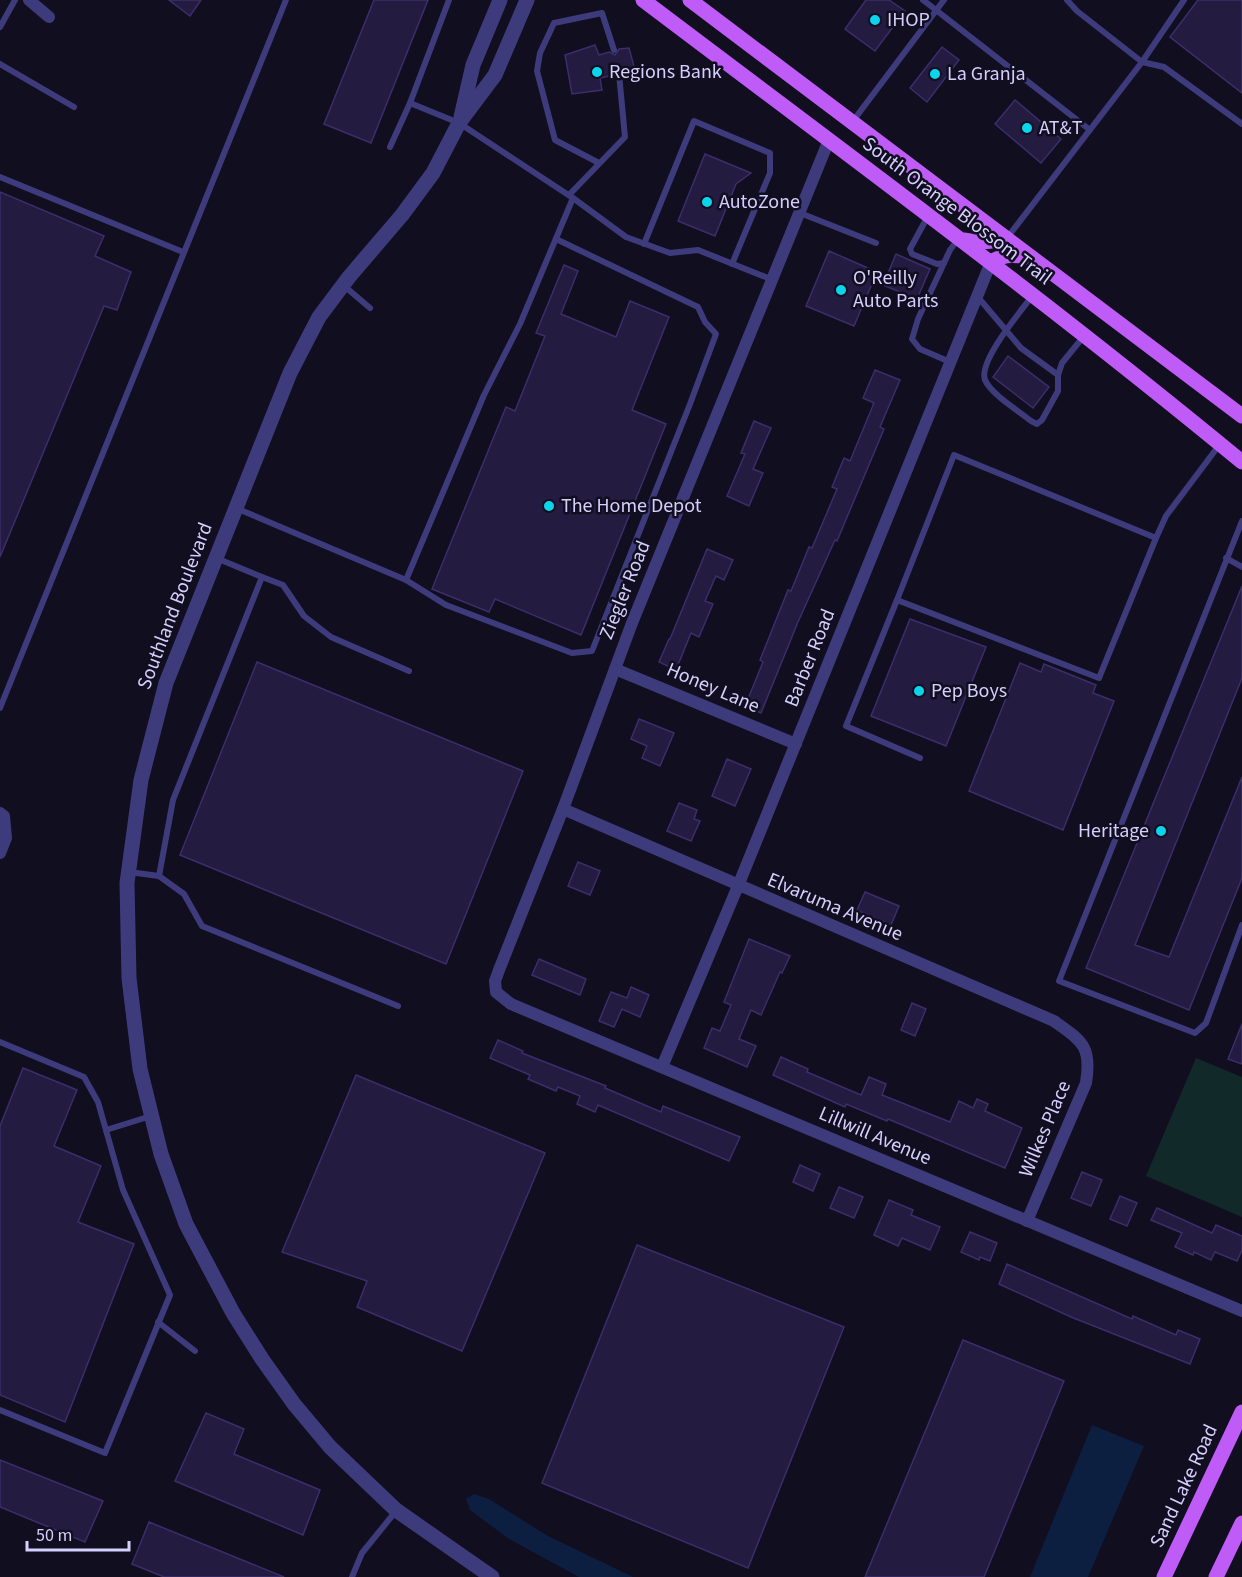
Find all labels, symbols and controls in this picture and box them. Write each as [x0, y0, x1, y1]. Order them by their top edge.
place label: IHOP [887, 6, 930, 34]
marker: IHOP [868, 13, 882, 27]
place label: Regions Bank [609, 58, 722, 86]
place label: La Granja [947, 60, 1026, 88]
marker: Regions Bank [590, 65, 604, 79]
marker: La Granja [928, 67, 942, 81]
place label: AT&T [1039, 114, 1083, 142]
marker: AT&T [1020, 121, 1034, 135]
street label: South Orange Blossom Trail [856, 130, 1058, 292]
place label: AutoZone [719, 188, 800, 216]
marker: AutoZone [700, 195, 714, 209]
place label: O'Reilly Auto Parts [853, 264, 938, 315]
marker: O'Reilly Auto Parts [834, 283, 848, 297]
place label: The Home Depot [561, 492, 702, 520]
marker: The Home Depot [542, 499, 556, 513]
street label: Southland Boulevard [130, 518, 220, 694]
street label: Ziegler Road [592, 536, 658, 644]
street label: Barber Road [778, 605, 842, 711]
street label: Honey Lane [662, 656, 764, 720]
place label: Pep Boys [931, 677, 1007, 705]
marker: Pep Boys [912, 684, 926, 698]
place label: Heritage [1078, 817, 1149, 845]
marker: Heritage [1154, 824, 1168, 838]
street label: Elvaruma Avenue [763, 866, 907, 948]
street label: Wilkes Place [1012, 1076, 1078, 1182]
street label: Lillwill Avenue [814, 1100, 936, 1172]
street label: Sand Lake Road [1143, 1420, 1225, 1552]
scale bar [27, 1514, 129, 1552]
text: 50 m [36, 1523, 72, 1548]

